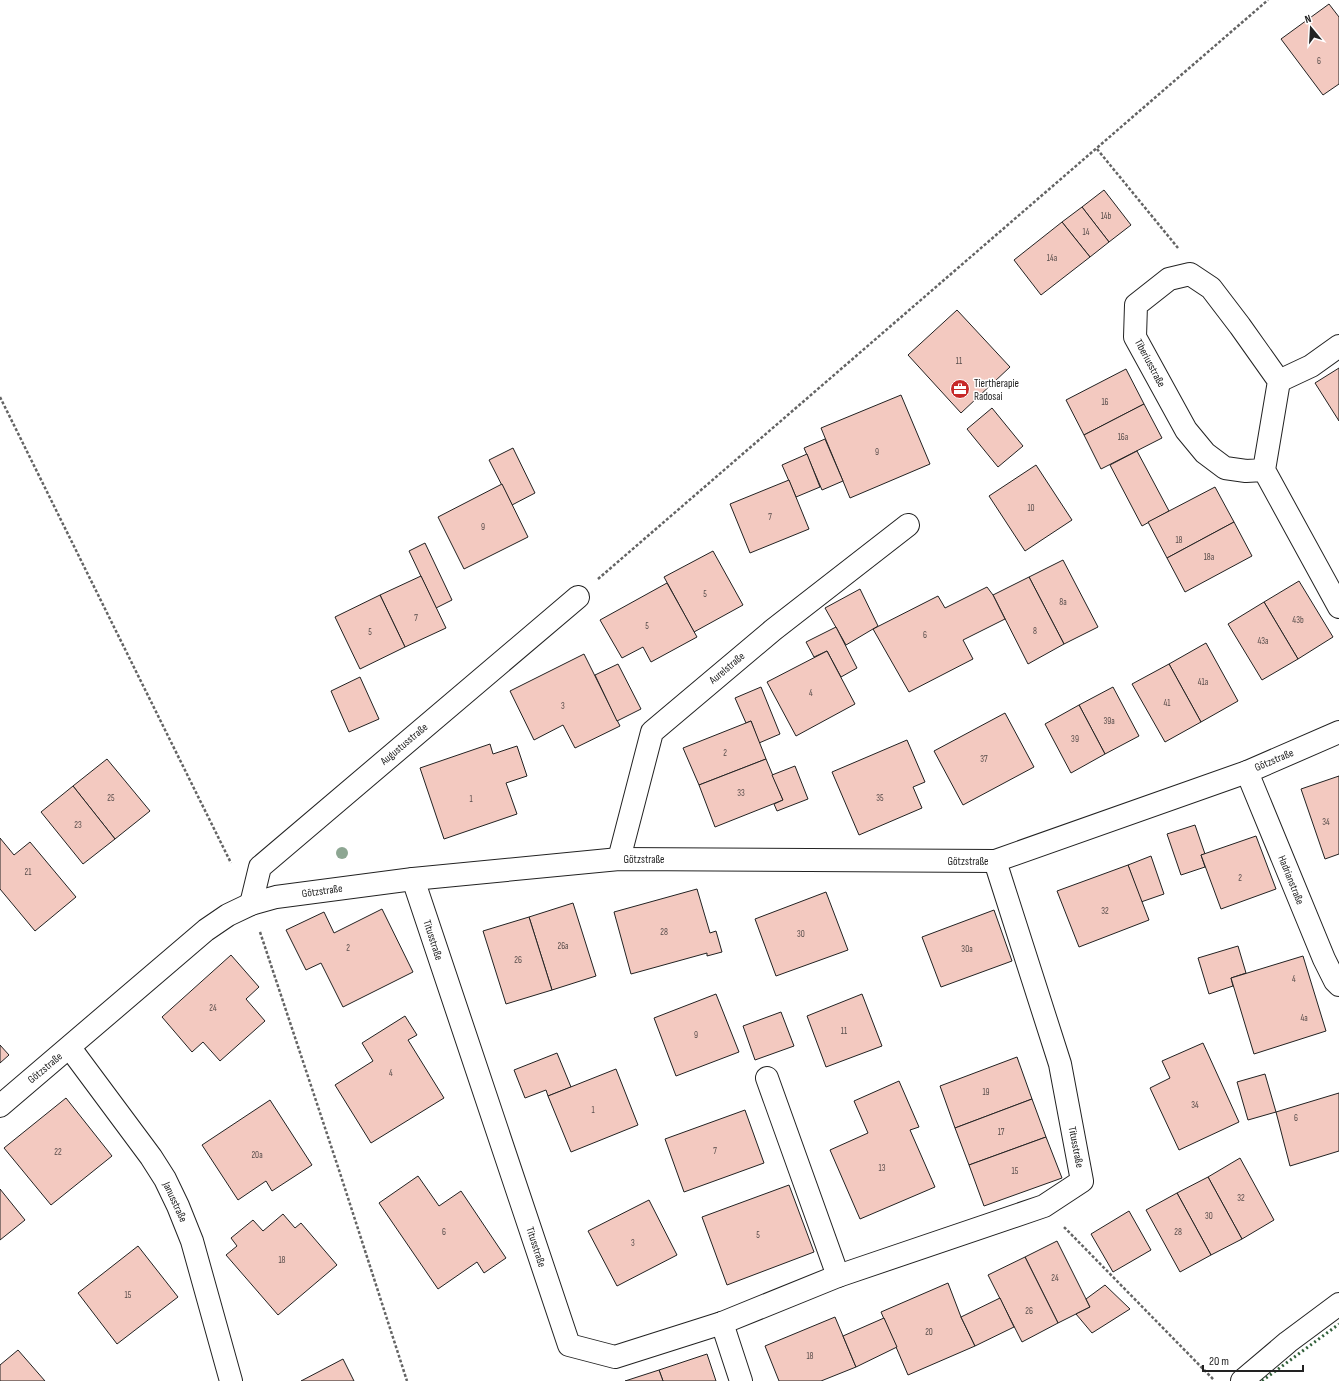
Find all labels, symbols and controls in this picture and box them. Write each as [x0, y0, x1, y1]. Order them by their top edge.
north arrow [1291, 8, 1331, 48]
text: N [1303, 12, 1313, 26]
house number: 6 [1317, 56, 1321, 67]
house number: 14b [1101, 211, 1112, 222]
house number: 14 [1083, 227, 1090, 238]
house number: 14a [1047, 253, 1057, 264]
street label: Tiberiusstraße [1132, 337, 1168, 389]
house number: 11 [956, 356, 963, 367]
place label: Tiertherapie Radosai [974, 377, 1019, 403]
office icon: Tiertherapie Radosai [949, 378, 971, 400]
house number: 16 [1101, 397, 1109, 408]
house number: 16a [1118, 432, 1128, 443]
house number: 9 [875, 447, 879, 458]
house number: 10 [1027, 503, 1035, 514]
house number: 7 [768, 512, 772, 523]
house number: 9 [481, 522, 485, 533]
house number: 18 [1175, 535, 1183, 546]
house number: 18a [1204, 552, 1214, 563]
house number: 5 [703, 589, 707, 600]
house number: 8a [1059, 597, 1067, 608]
house number: 7 [414, 613, 418, 624]
house number: 43b [1292, 615, 1304, 626]
house number: 5 [645, 621, 649, 632]
house number: 8 [1033, 626, 1037, 637]
house number: 5 [368, 627, 372, 638]
house number: 6 [923, 630, 927, 641]
house number: 43a [1257, 636, 1269, 647]
street label: Aurelstraße [706, 649, 747, 687]
house number: 41a [1198, 677, 1208, 688]
house number: 4 [809, 688, 813, 699]
house number: 41 [1164, 698, 1171, 709]
house number: 3 [561, 701, 565, 712]
house number: 39a [1103, 716, 1115, 727]
street label: Augustusstraße [377, 721, 430, 768]
house number: 39 [1071, 734, 1079, 745]
street label: Götzstraße [1253, 746, 1295, 774]
house number: 2 [723, 748, 727, 759]
house number: 37 [980, 754, 988, 765]
house number: 33 [737, 788, 745, 799]
house number: 25 [107, 793, 115, 804]
house number: 35 [876, 793, 884, 804]
house number: 1 [469, 794, 473, 805]
house number: 34 [1322, 817, 1330, 828]
house number: 23 [74, 820, 82, 831]
street label: Götzstraße [623, 853, 665, 866]
street label: Hadrianstraße [1275, 853, 1307, 907]
street label: Götzstraße [947, 855, 989, 868]
house number: 21 [25, 867, 32, 878]
house number: 2 [1238, 873, 1242, 884]
street label: Götzstraße [301, 882, 343, 900]
house number: 32 [1101, 906, 1109, 917]
street label: Titusstraße [420, 918, 446, 962]
house number: 28 [660, 927, 668, 938]
house number: 30 [797, 929, 805, 940]
house number: 26a [557, 941, 569, 952]
house number: 2 [346, 943, 350, 954]
house number: 30a [961, 944, 973, 955]
house number: 26 [514, 955, 522, 966]
house number: 4 [1292, 974, 1296, 985]
house number: 24 [209, 1003, 217, 1014]
house number: 4a [1300, 1013, 1308, 1024]
house number: 11 [841, 1026, 848, 1037]
house number: 9 [694, 1030, 698, 1041]
street label: Götzstraße [25, 1050, 65, 1086]
house number: 4 [389, 1068, 393, 1079]
house number: 19 [982, 1087, 990, 1098]
house number: 34 [1191, 1100, 1199, 1111]
house number: 1 [591, 1105, 595, 1116]
house number: 6 [1294, 1113, 1298, 1124]
street label: Titusstraße [1066, 1125, 1086, 1169]
house number: 17 [998, 1127, 1005, 1138]
house number: 7 [713, 1146, 717, 1157]
house number: 22 [54, 1147, 62, 1158]
house number: 20a [251, 1150, 263, 1161]
house number: 13 [879, 1163, 886, 1174]
house number: 15 [1012, 1166, 1019, 1177]
street label: Janusstraße [160, 1179, 190, 1224]
house number: 32 [1237, 1193, 1245, 1204]
house number: 30 [1205, 1211, 1213, 1222]
street label: Titusstraße [523, 1225, 549, 1269]
house number: 6 [442, 1227, 446, 1238]
house number: 28 [1174, 1227, 1182, 1238]
house number: 5 [756, 1230, 760, 1241]
house number: 3 [631, 1238, 635, 1249]
house number: 18 [278, 1255, 286, 1266]
house number: 24 [1051, 1273, 1059, 1284]
house number: 15 [125, 1290, 132, 1301]
house number: 26 [1025, 1306, 1033, 1317]
house number: 20 [925, 1327, 933, 1338]
scale bar [1203, 1347, 1303, 1373]
house number: 18 [806, 1351, 814, 1362]
text: 20 m [1209, 1354, 1229, 1369]

